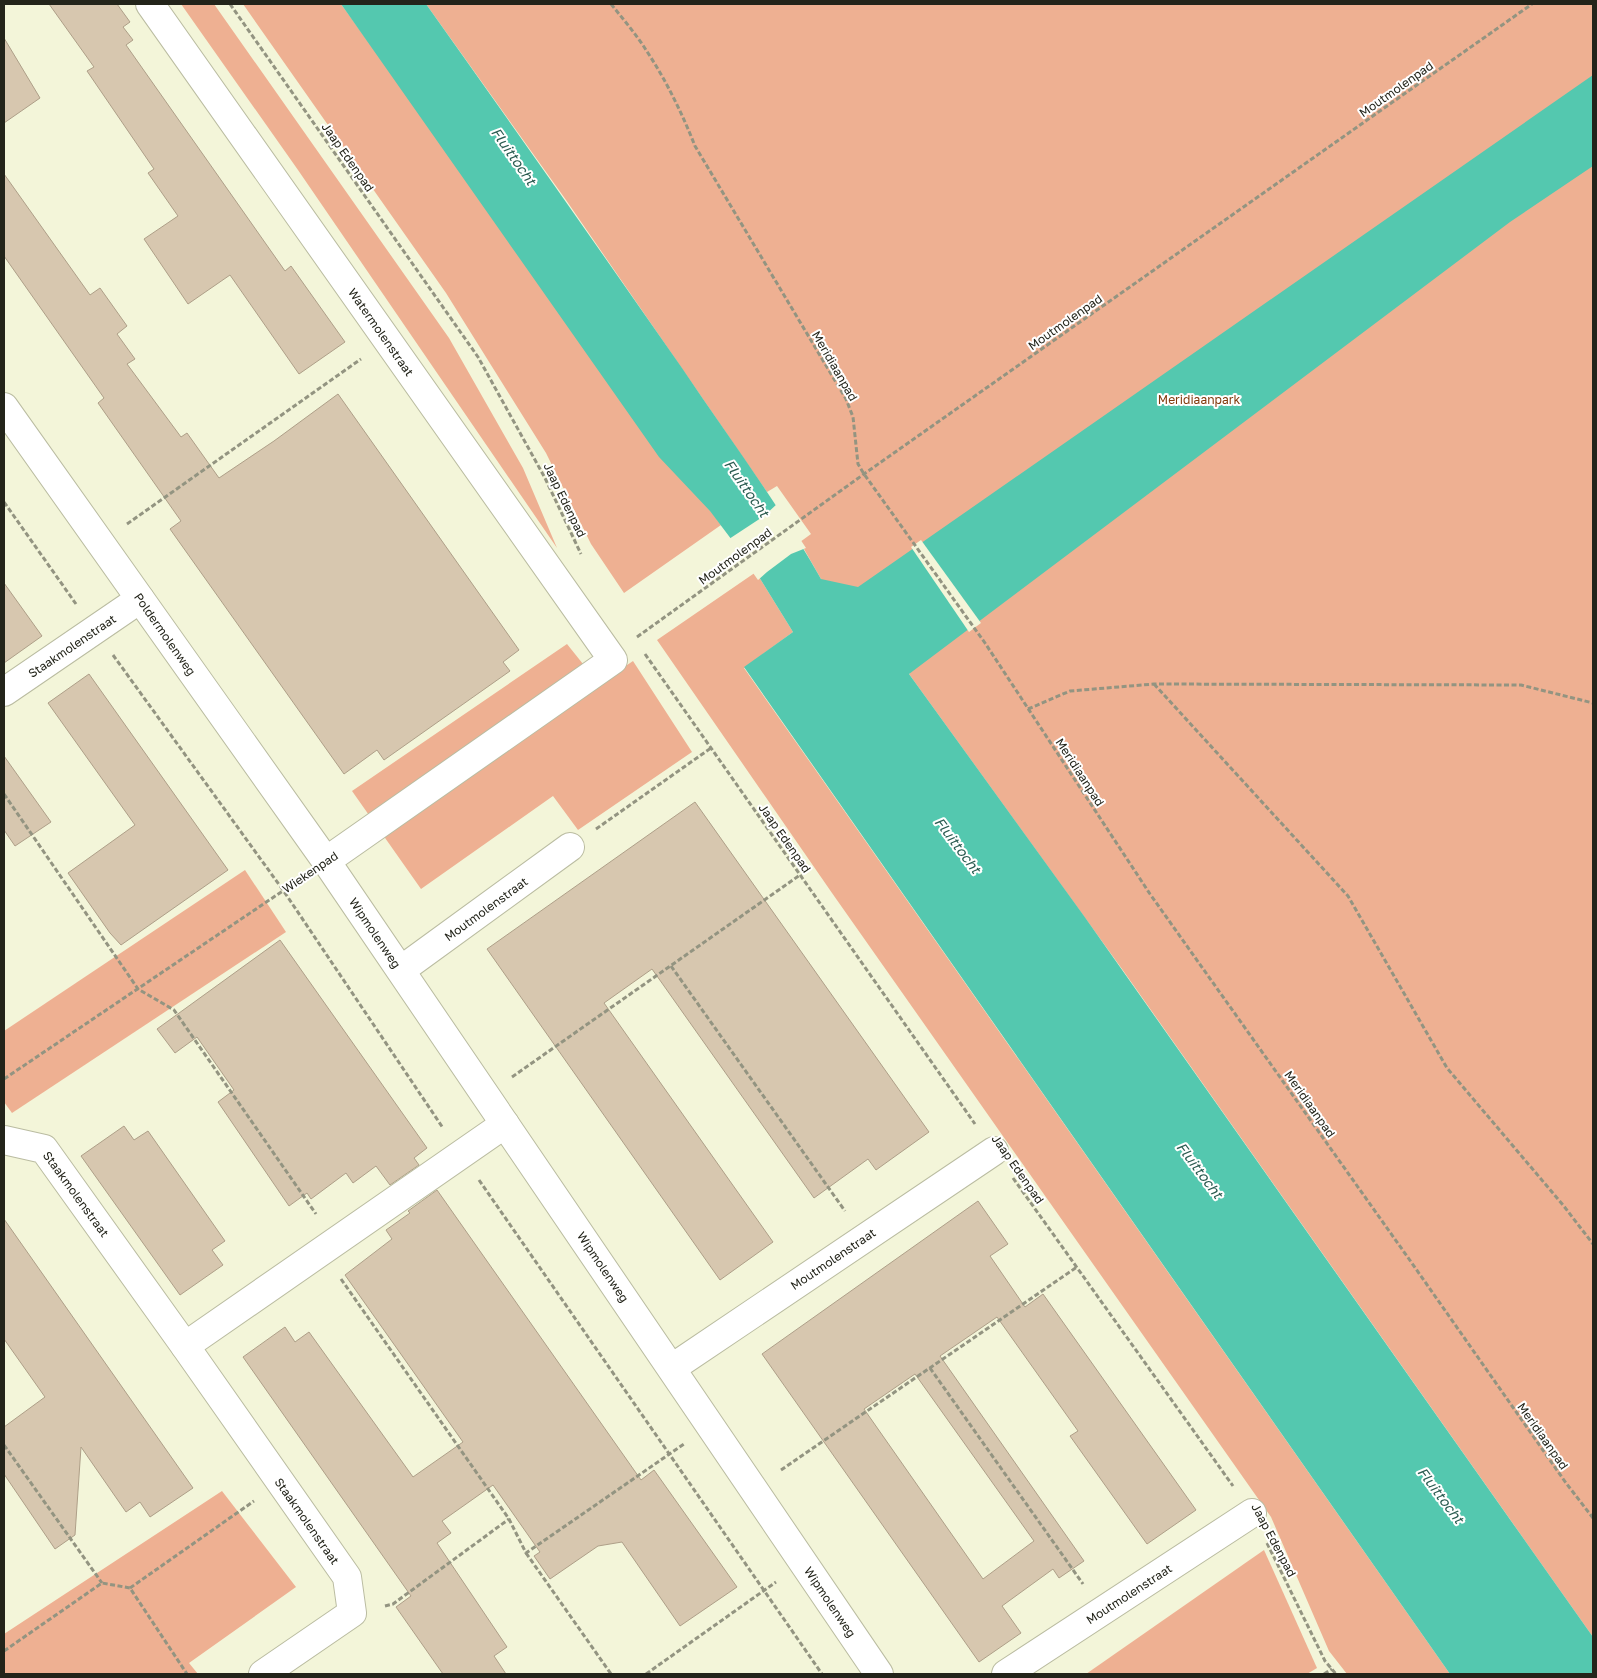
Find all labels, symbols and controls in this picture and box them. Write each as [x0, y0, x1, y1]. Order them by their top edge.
street label: Moutmolenpad [1356, 58, 1436, 120]
street label: Jaap Edenpad [319, 119, 377, 195]
water label: Fluittocht [488, 124, 541, 189]
street label: Watermolenstraat [345, 285, 417, 379]
street label: Moutmolenpad [1025, 291, 1105, 353]
street label: Meridiaanpad [809, 328, 861, 404]
park label: Meridiaanpark [1158, 392, 1240, 407]
water label: Fluittocht [721, 456, 774, 521]
street label: Jaap Edenpad [540, 460, 590, 540]
street label: Moutmolenpad [695, 524, 775, 588]
street label: Poldermolenweg [131, 590, 199, 678]
street label: Staakmolenstraat [25, 611, 119, 681]
street label: Meridiaanpad [1052, 735, 1108, 809]
street label: Jaap Edenpad [756, 800, 814, 876]
water label: Fluittocht [931, 813, 986, 878]
street label: Wiekenpad [279, 848, 341, 896]
street label: Moutmolenstraat [441, 874, 531, 944]
street label: Wipmolenweg [346, 895, 404, 971]
street label: Meridiaanpad [1281, 1068, 1339, 1140]
street label: Jaap Edenpad [989, 1131, 1047, 1207]
water label: Fluittocht [1173, 1138, 1228, 1203]
street label: Staakmolenstraat [40, 1148, 112, 1240]
street label: Moutmolenstraat [788, 1225, 879, 1293]
street label: Wipmolenweg [574, 1229, 632, 1305]
street label: Meridiaanpad [1514, 1400, 1572, 1472]
water label: Fluittocht [1414, 1463, 1469, 1528]
street label: Staakmolenstraat [271, 1475, 343, 1567]
street label: Jaap Edenpad [1248, 1501, 1300, 1579]
street label: Moutmolenstraat [1083, 1561, 1175, 1627]
street label: Wipmolenweg [801, 1564, 859, 1640]

